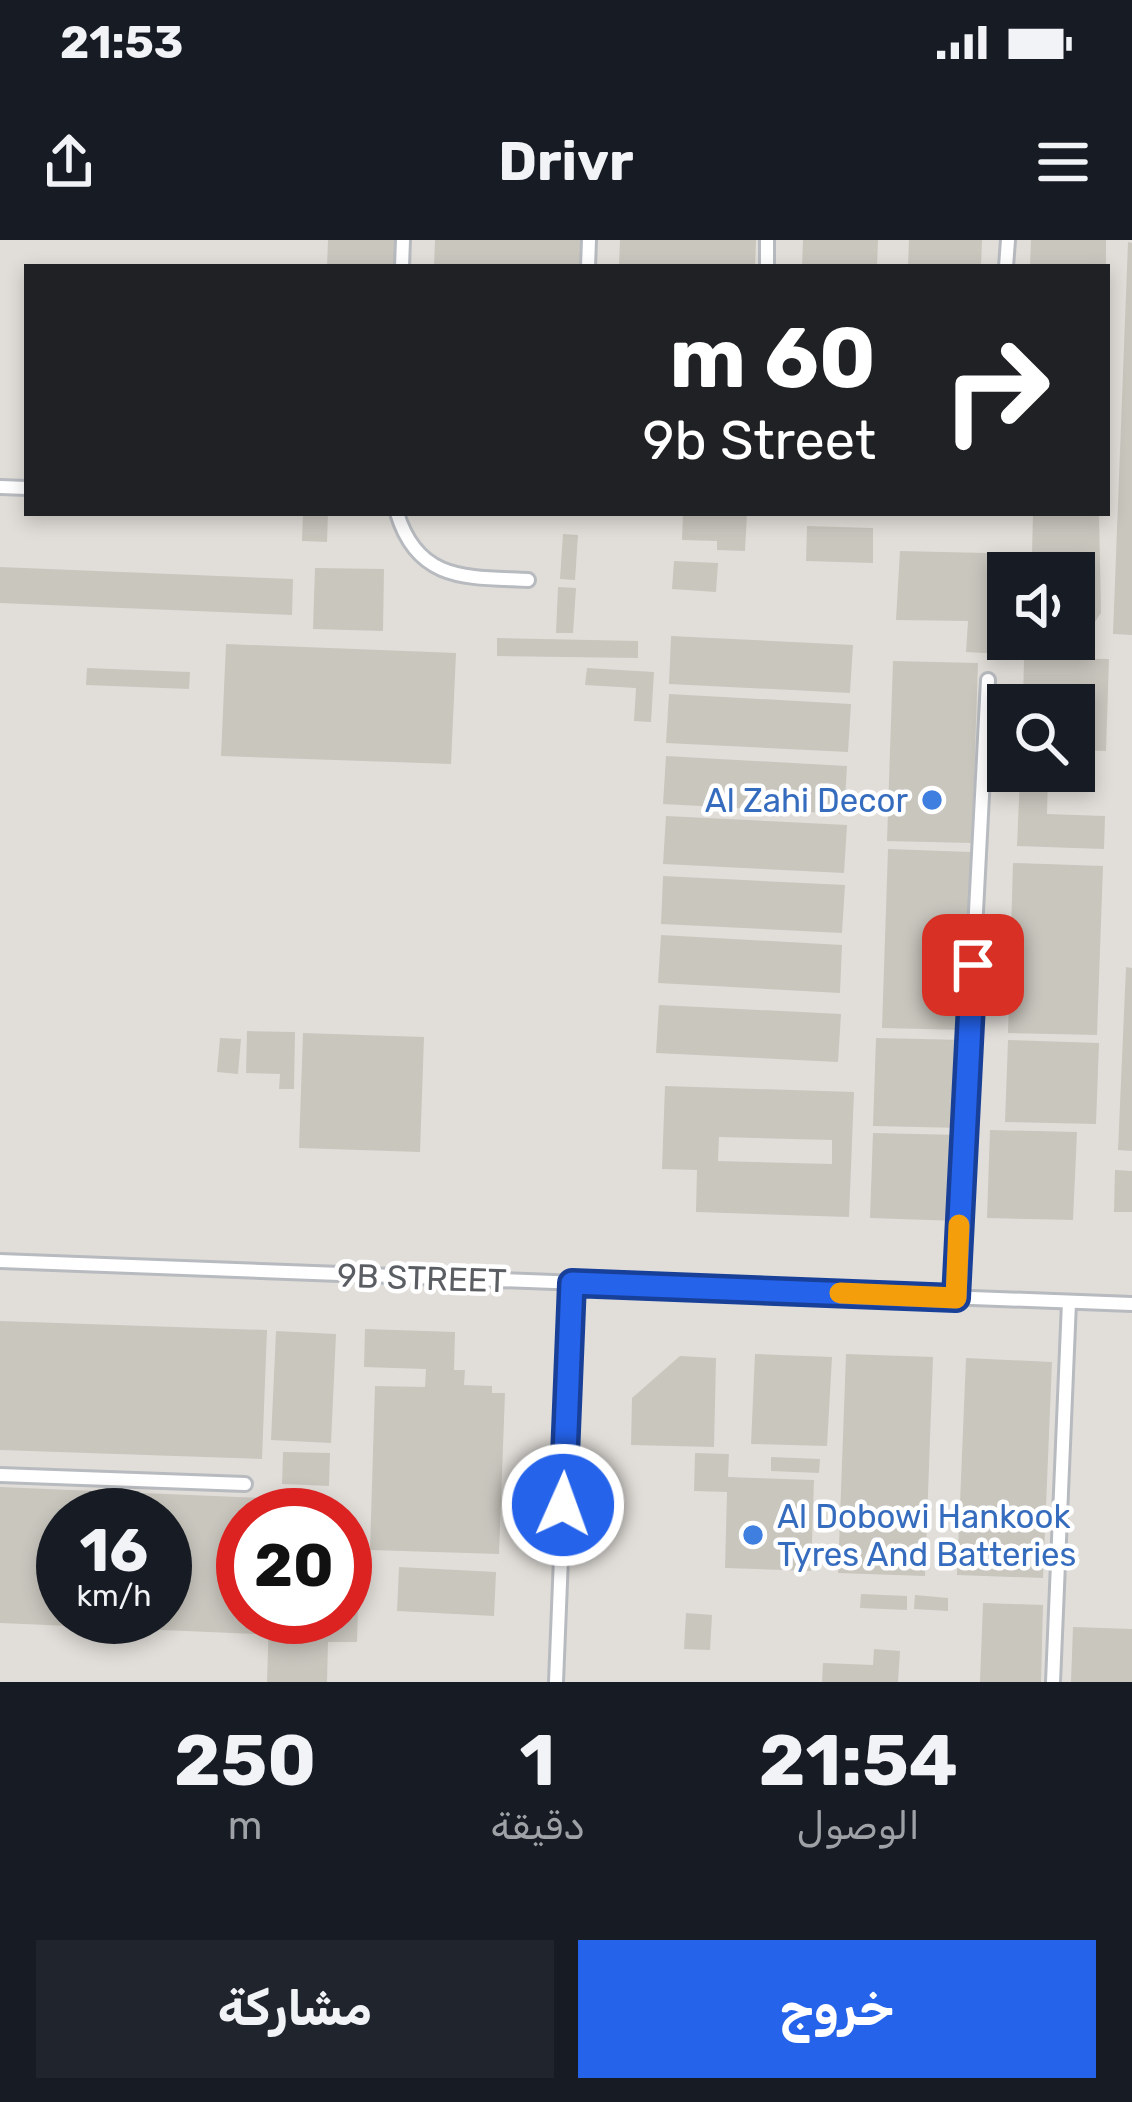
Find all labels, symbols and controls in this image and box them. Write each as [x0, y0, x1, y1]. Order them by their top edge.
text: 21:53 [60, 16, 183, 69]
icon: share [36, 129, 102, 195]
icon: menu [1030, 129, 1096, 195]
text: Drivr [498, 130, 634, 194]
text: 60 m [669, 308, 876, 408]
icon: right [918, 312, 1074, 468]
text: 9b Street [643, 409, 876, 473]
map controls [987, 552, 1095, 792]
button: sound [987, 552, 1095, 660]
button: search [987, 684, 1095, 792]
place label: Al Zahi Decor [705, 781, 908, 820]
marker: Al Zahi Decor [919, 787, 945, 813]
pin [922, 914, 1024, 1016]
icon: arrive [940, 932, 1006, 998]
street label: 9B STREET [336, 1256, 508, 1300]
position arrow [500, 1442, 626, 1568]
speed limit sign: 20 [216, 1488, 372, 1644]
place label: Al Dobowi Hankook Tyres And Batteries [777, 1497, 1076, 1574]
text: 16 [80, 1515, 148, 1586]
marker: Al Dobowi Hankook Tyres And Batteries [740, 1522, 766, 1548]
text: km/h [77, 1578, 151, 1614]
text: 250 [174, 1718, 316, 1803]
text: 1 [520, 1718, 555, 1803]
text: 21:54 [759, 1718, 958, 1803]
text: m [228, 1803, 263, 1849]
text: دقيقة [490, 1803, 585, 1849]
text: الوصول [797, 1803, 920, 1849]
button: مشاركة [36, 1940, 554, 2078]
button: خروج [578, 1940, 1096, 2078]

